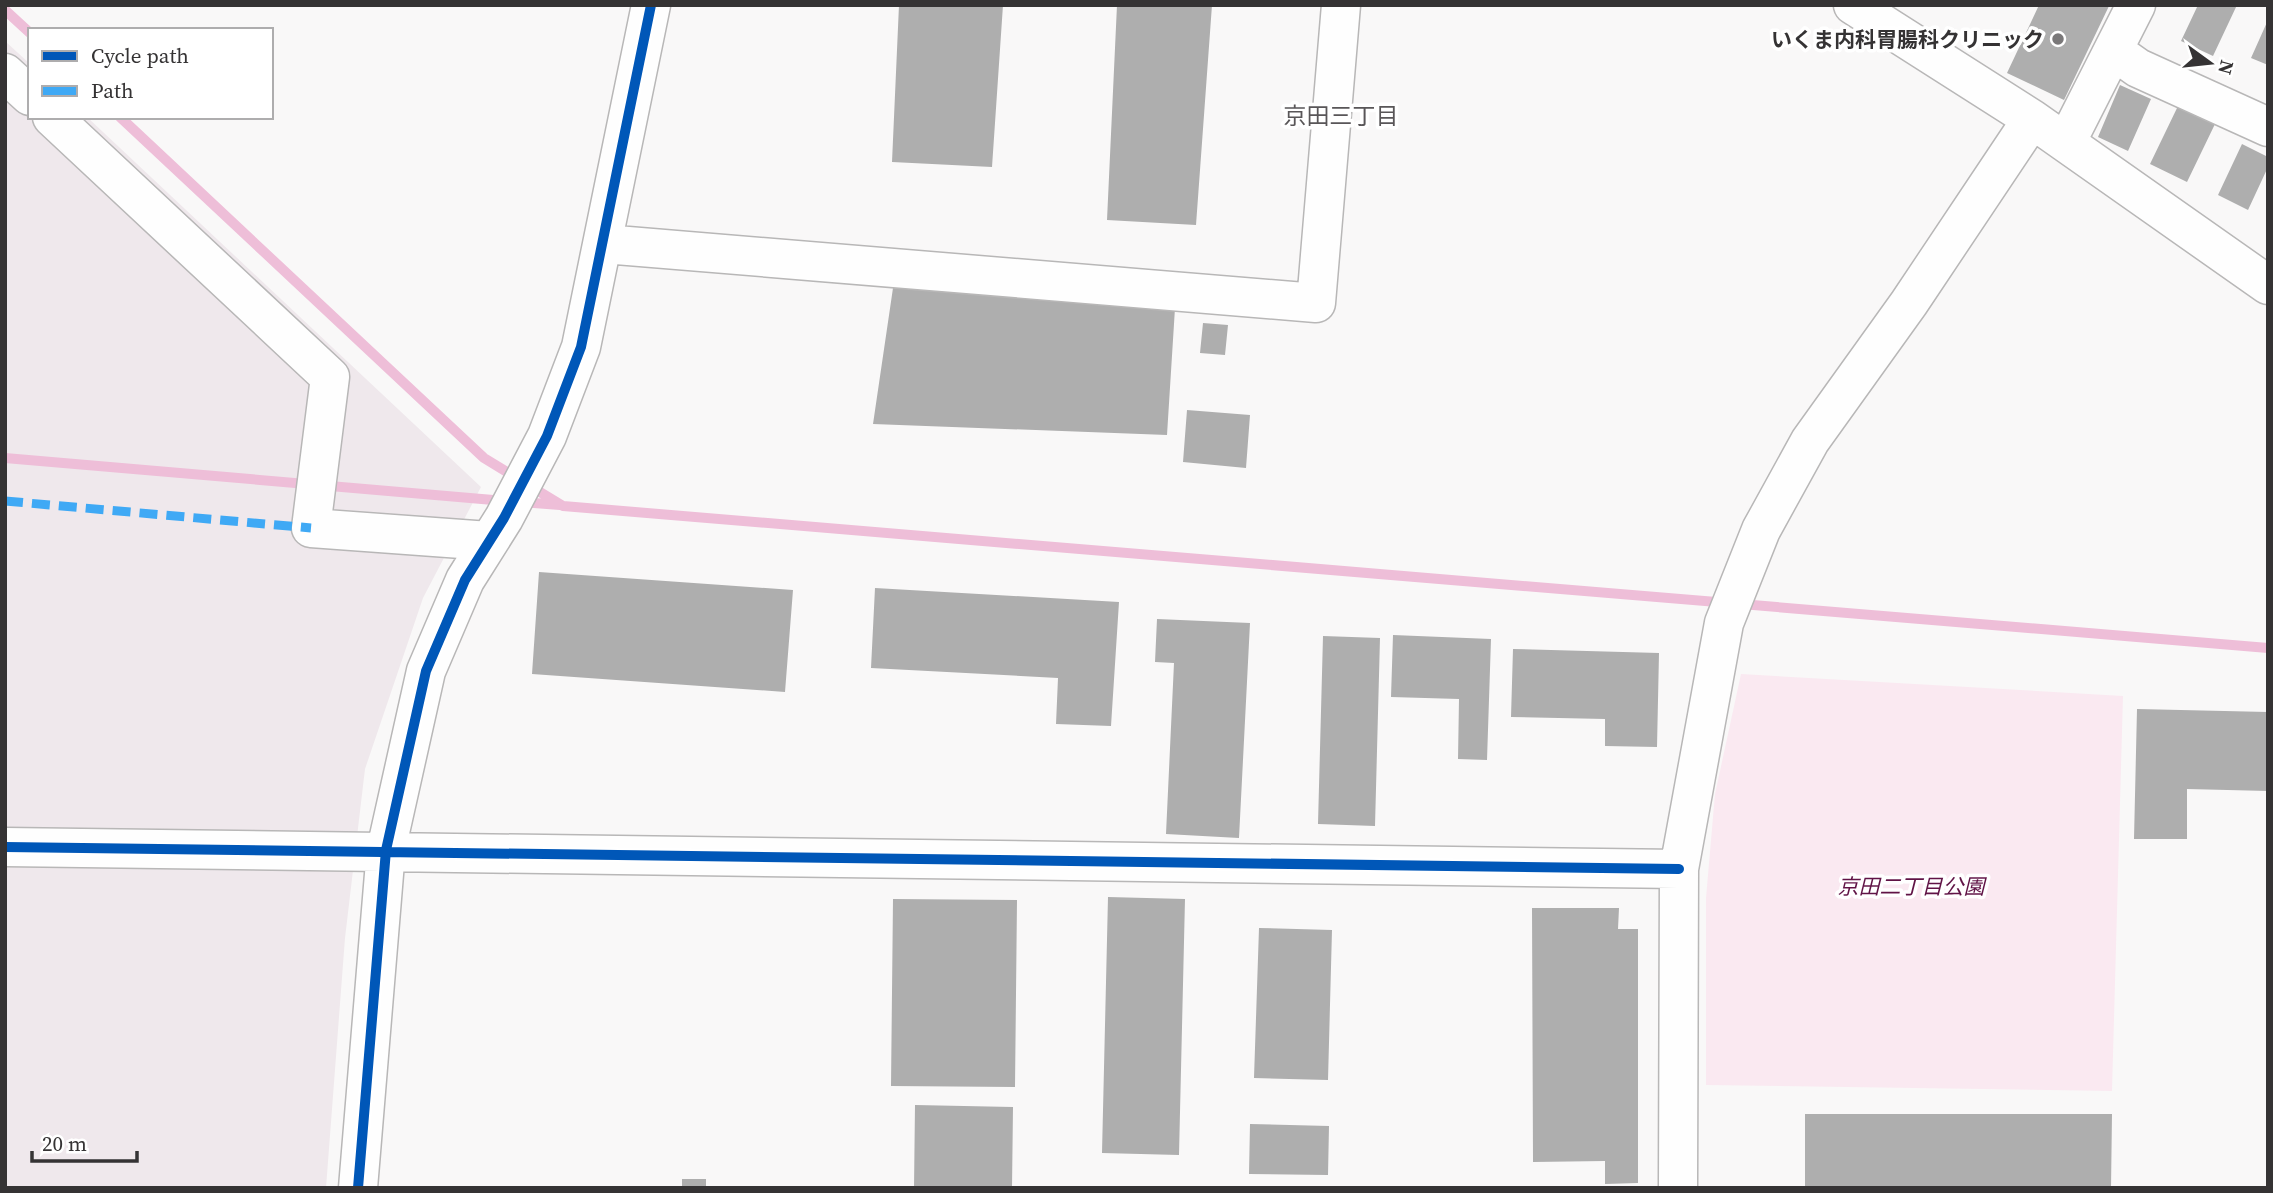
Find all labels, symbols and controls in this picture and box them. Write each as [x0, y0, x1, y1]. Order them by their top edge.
place label: いくま内科胃腸科クリニック [1771, 25, 2044, 54]
legend [28, 28, 273, 119]
north arrow [2175, 28, 2245, 98]
marker: いくま内科胃腸科クリニック [2050, 31, 2066, 47]
text: Cycle path [91, 41, 189, 70]
text: N [2212, 57, 2241, 78]
text: Path [91, 76, 134, 105]
district label: 京田三丁目 [1284, 100, 1399, 132]
park label: 京田二丁目公園 [1838, 872, 1987, 901]
scale bar [32, 1120, 136, 1164]
text: 20 m [42, 1129, 87, 1158]

